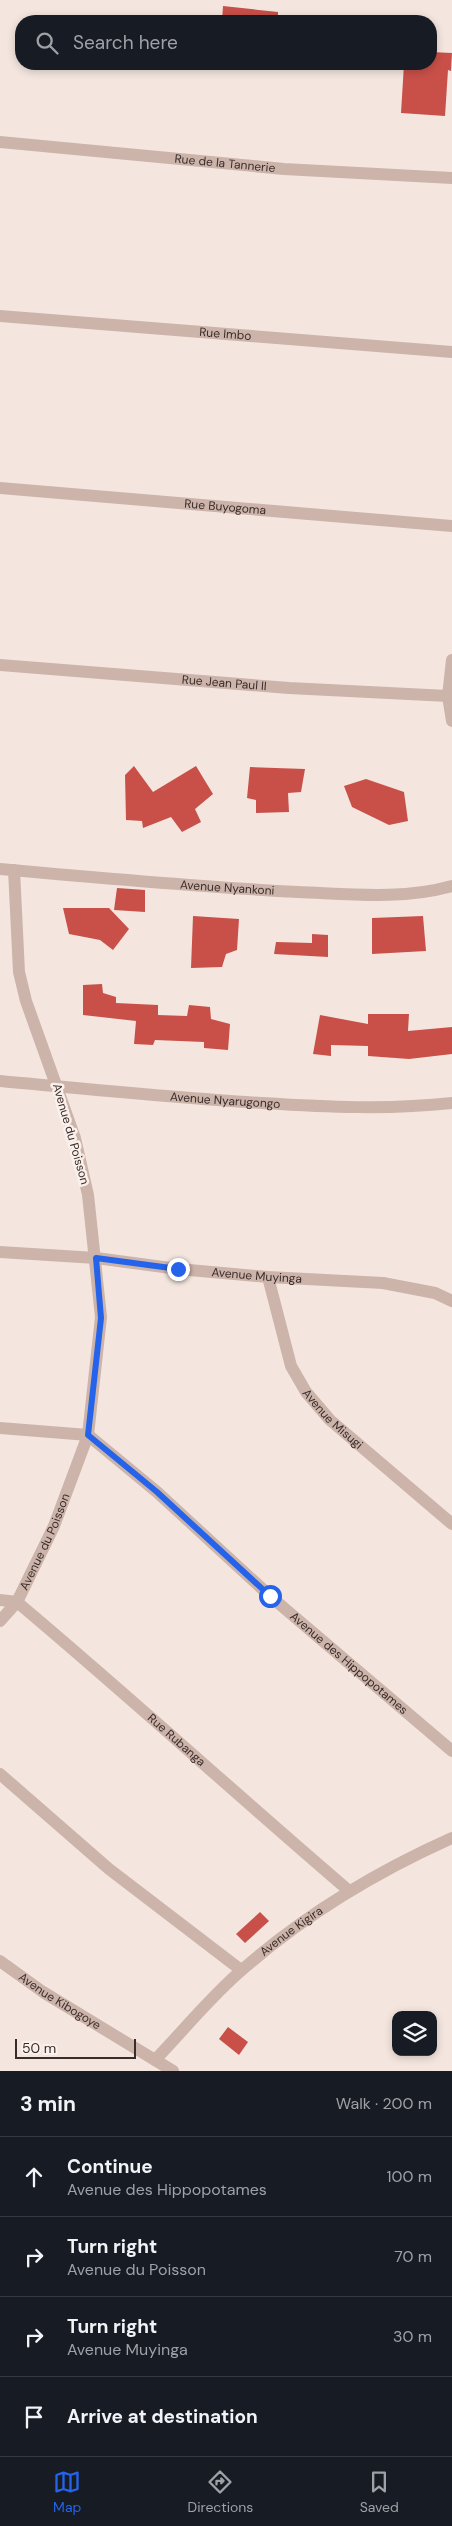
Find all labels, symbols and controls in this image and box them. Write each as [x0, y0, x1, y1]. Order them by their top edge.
search box [15, 15, 437, 70]
icon: search [33, 29, 61, 57]
text: Search here [73, 30, 178, 55]
street label: Rue de la Tannerie [174, 151, 276, 176]
street label: Rue Imbo [199, 324, 252, 344]
street label: Rue Buyogoma [184, 496, 267, 518]
street label: Rue Jean Paul II [181, 671, 267, 694]
street label: Avenue Nyankoni [179, 876, 275, 899]
street label: Avenue du Poisson [49, 1082, 93, 1186]
street label: Avenue Nyarugongo [169, 1089, 281, 1112]
route end [167, 1258, 190, 1281]
street label: Avenue Muyinga [211, 1264, 302, 1287]
street label: Avenue Misugi [299, 1385, 366, 1453]
street label: Avenue du Poisson [16, 1491, 73, 1593]
route start [259, 1585, 282, 1608]
street label: Avenue des Hippopotames [287, 1608, 411, 1718]
street label: Rue Rubanga [144, 1710, 209, 1770]
street label: Avenue Kigira [256, 1903, 326, 1960]
street label: Avenue Kibogoye [15, 1969, 104, 2033]
map controls [392, 2011, 437, 2056]
button: layers [392, 2011, 437, 2056]
scale bar [15, 2036, 136, 2059]
text: 50 m [22, 2039, 56, 2057]
text: 3 min [20, 2090, 76, 2118]
text: Walk · 200 m [336, 2093, 432, 2114]
text: Continue [67, 2154, 153, 2179]
icon: ahead [20, 2163, 48, 2191]
text: 100 m [387, 2166, 432, 2187]
text: Avenue des Hippopotames [67, 2179, 267, 2200]
text: Turn right [67, 2234, 157, 2259]
icon: right [20, 2243, 48, 2271]
text: 70 m [394, 2246, 432, 2267]
text: Avenue du Poisson [67, 2259, 206, 2280]
text: Turn right [67, 2314, 157, 2339]
icon: right [20, 2323, 48, 2351]
text: 30 m [393, 2326, 432, 2347]
text: Avenue Muyinga [67, 2339, 188, 2360]
icon: arrive [20, 2403, 48, 2431]
text: Arrive at destination [67, 2404, 258, 2429]
tab: Map [53, 2468, 81, 2516]
tab: Directions [188, 2468, 253, 2516]
tab: Saved [360, 2468, 399, 2516]

